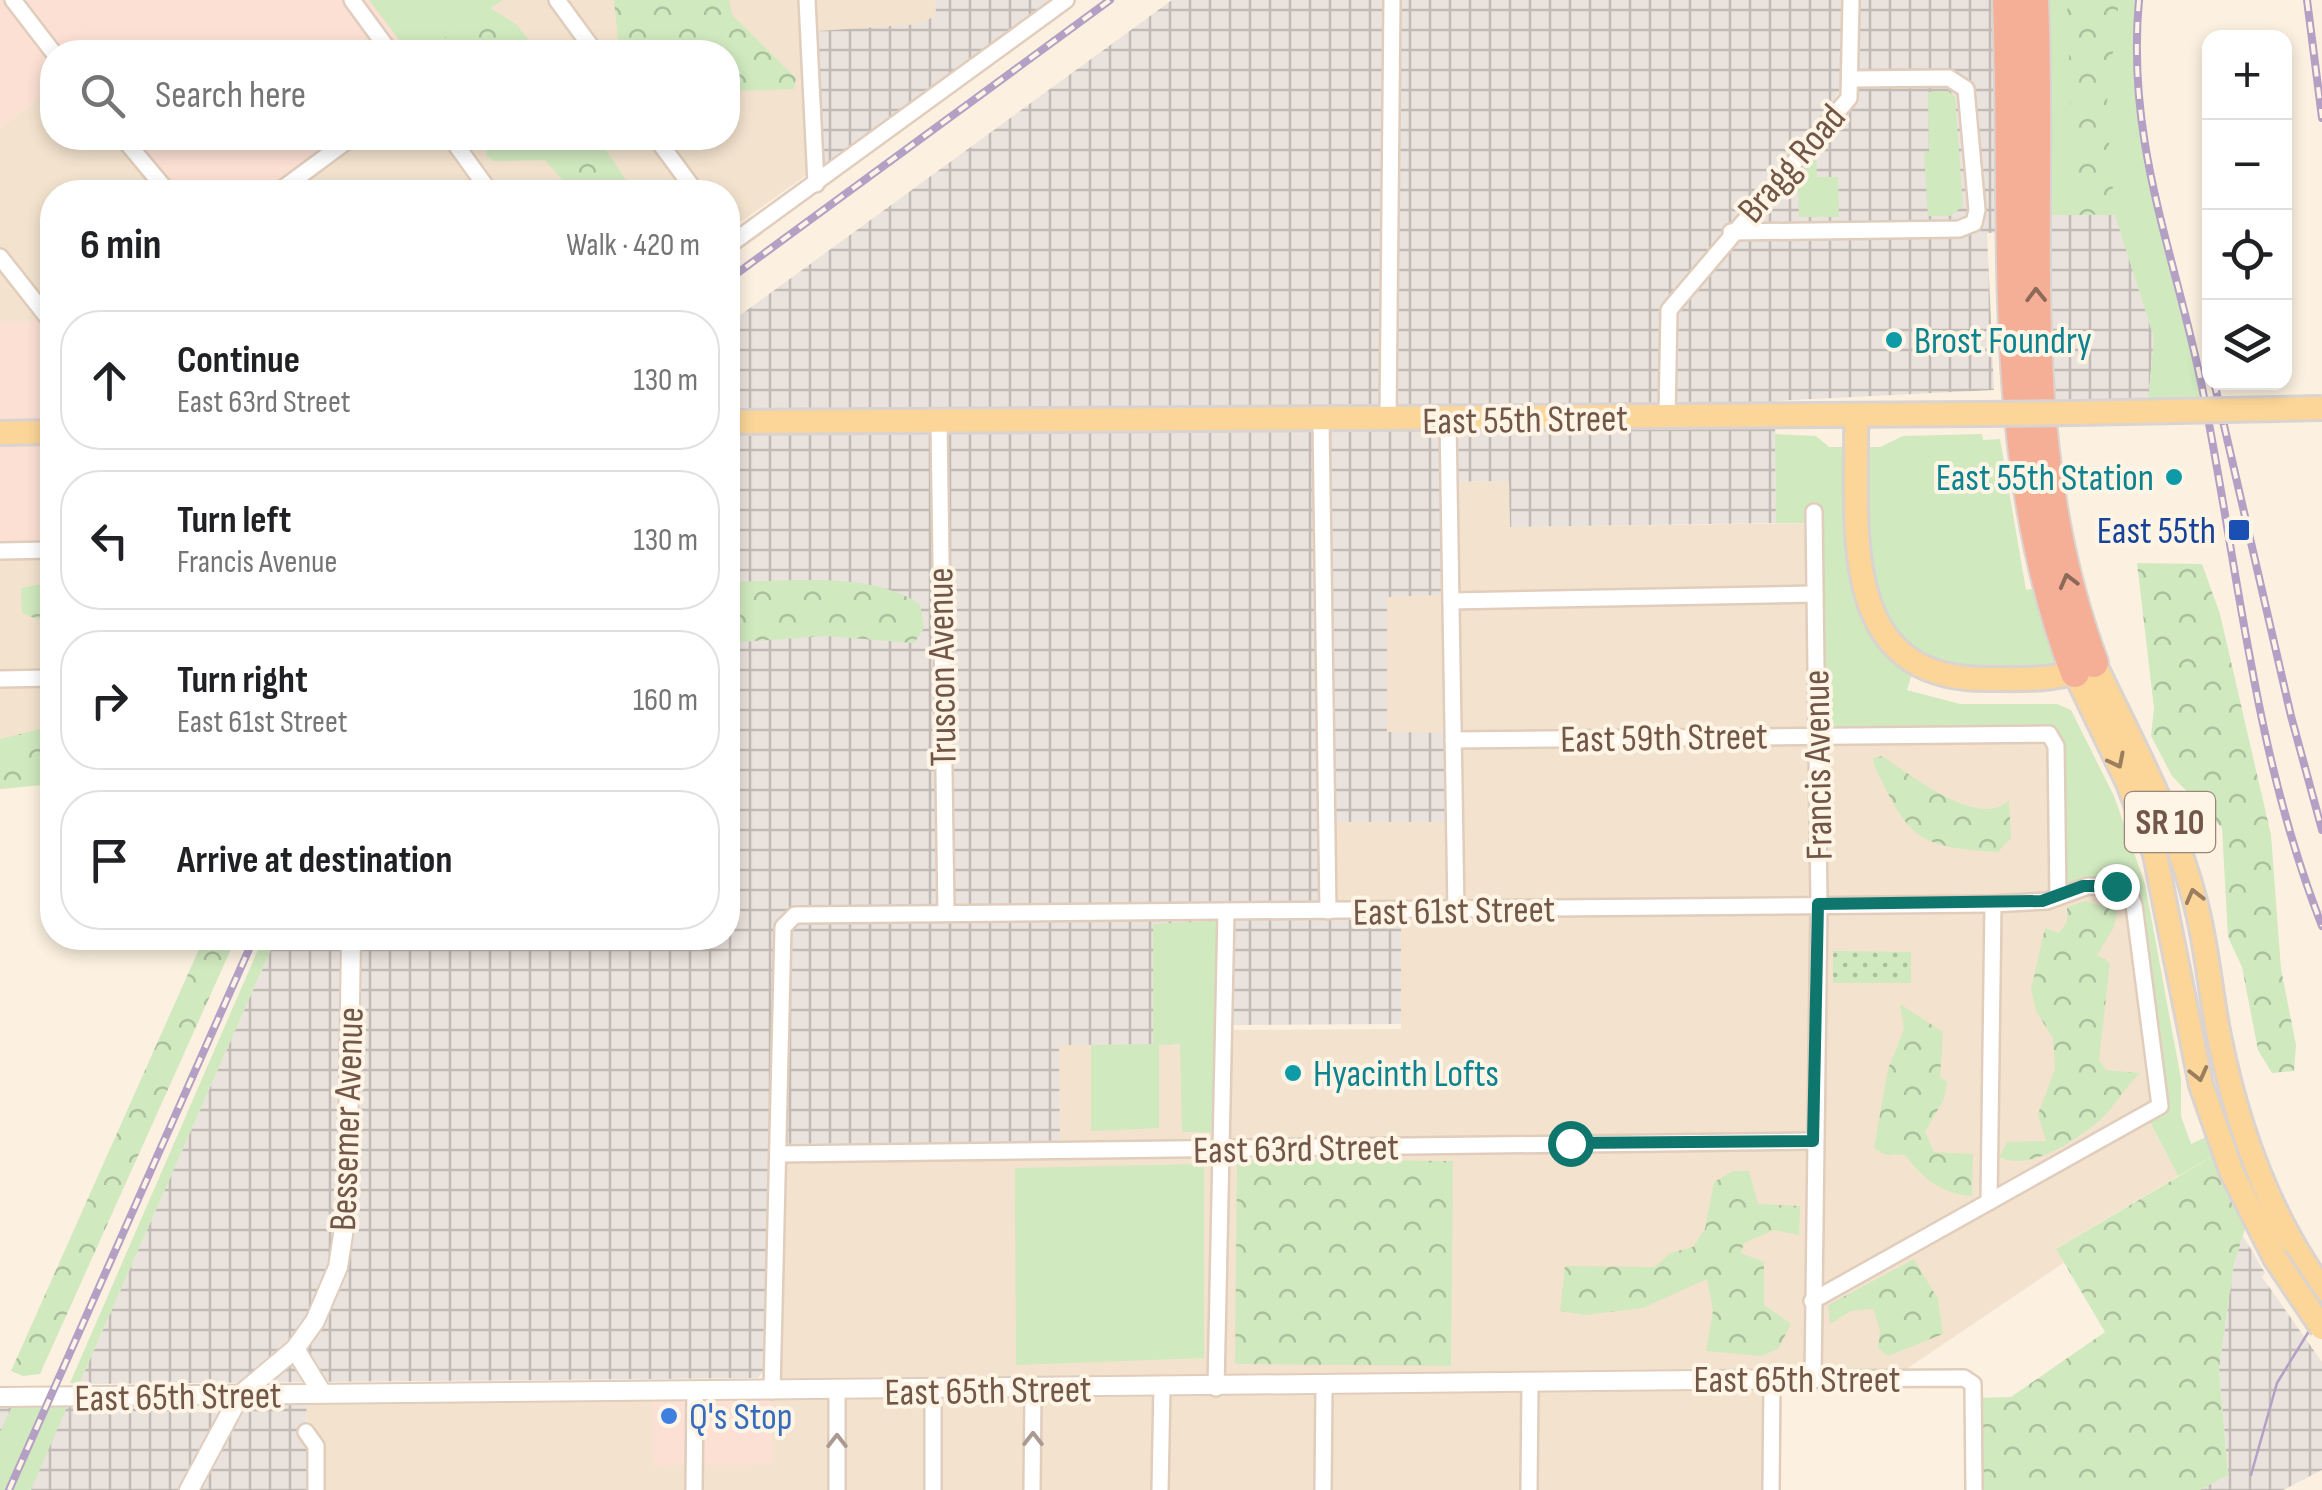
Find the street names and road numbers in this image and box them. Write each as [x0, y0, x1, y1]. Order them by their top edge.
street label: Bragg Road [1729, 96, 1856, 232]
street label: East 55th Street [1422, 396, 1628, 445]
street label: Truscon Avenue [918, 567, 967, 767]
street label: Francis Avenue [1794, 669, 1843, 861]
street label: East 59th Street [1560, 714, 1768, 763]
road number: SR 10 [2125, 792, 2215, 852]
street label: East 61st Street [1352, 887, 1556, 936]
street label: Bessemer Avenue [321, 1006, 374, 1232]
street label: East 63rd Street [1193, 1125, 1399, 1174]
street label: East 65th Street [1694, 1358, 1900, 1403]
street label: East 65th Street [884, 1367, 1092, 1416]
street label: East 65th Street [74, 1373, 282, 1422]

